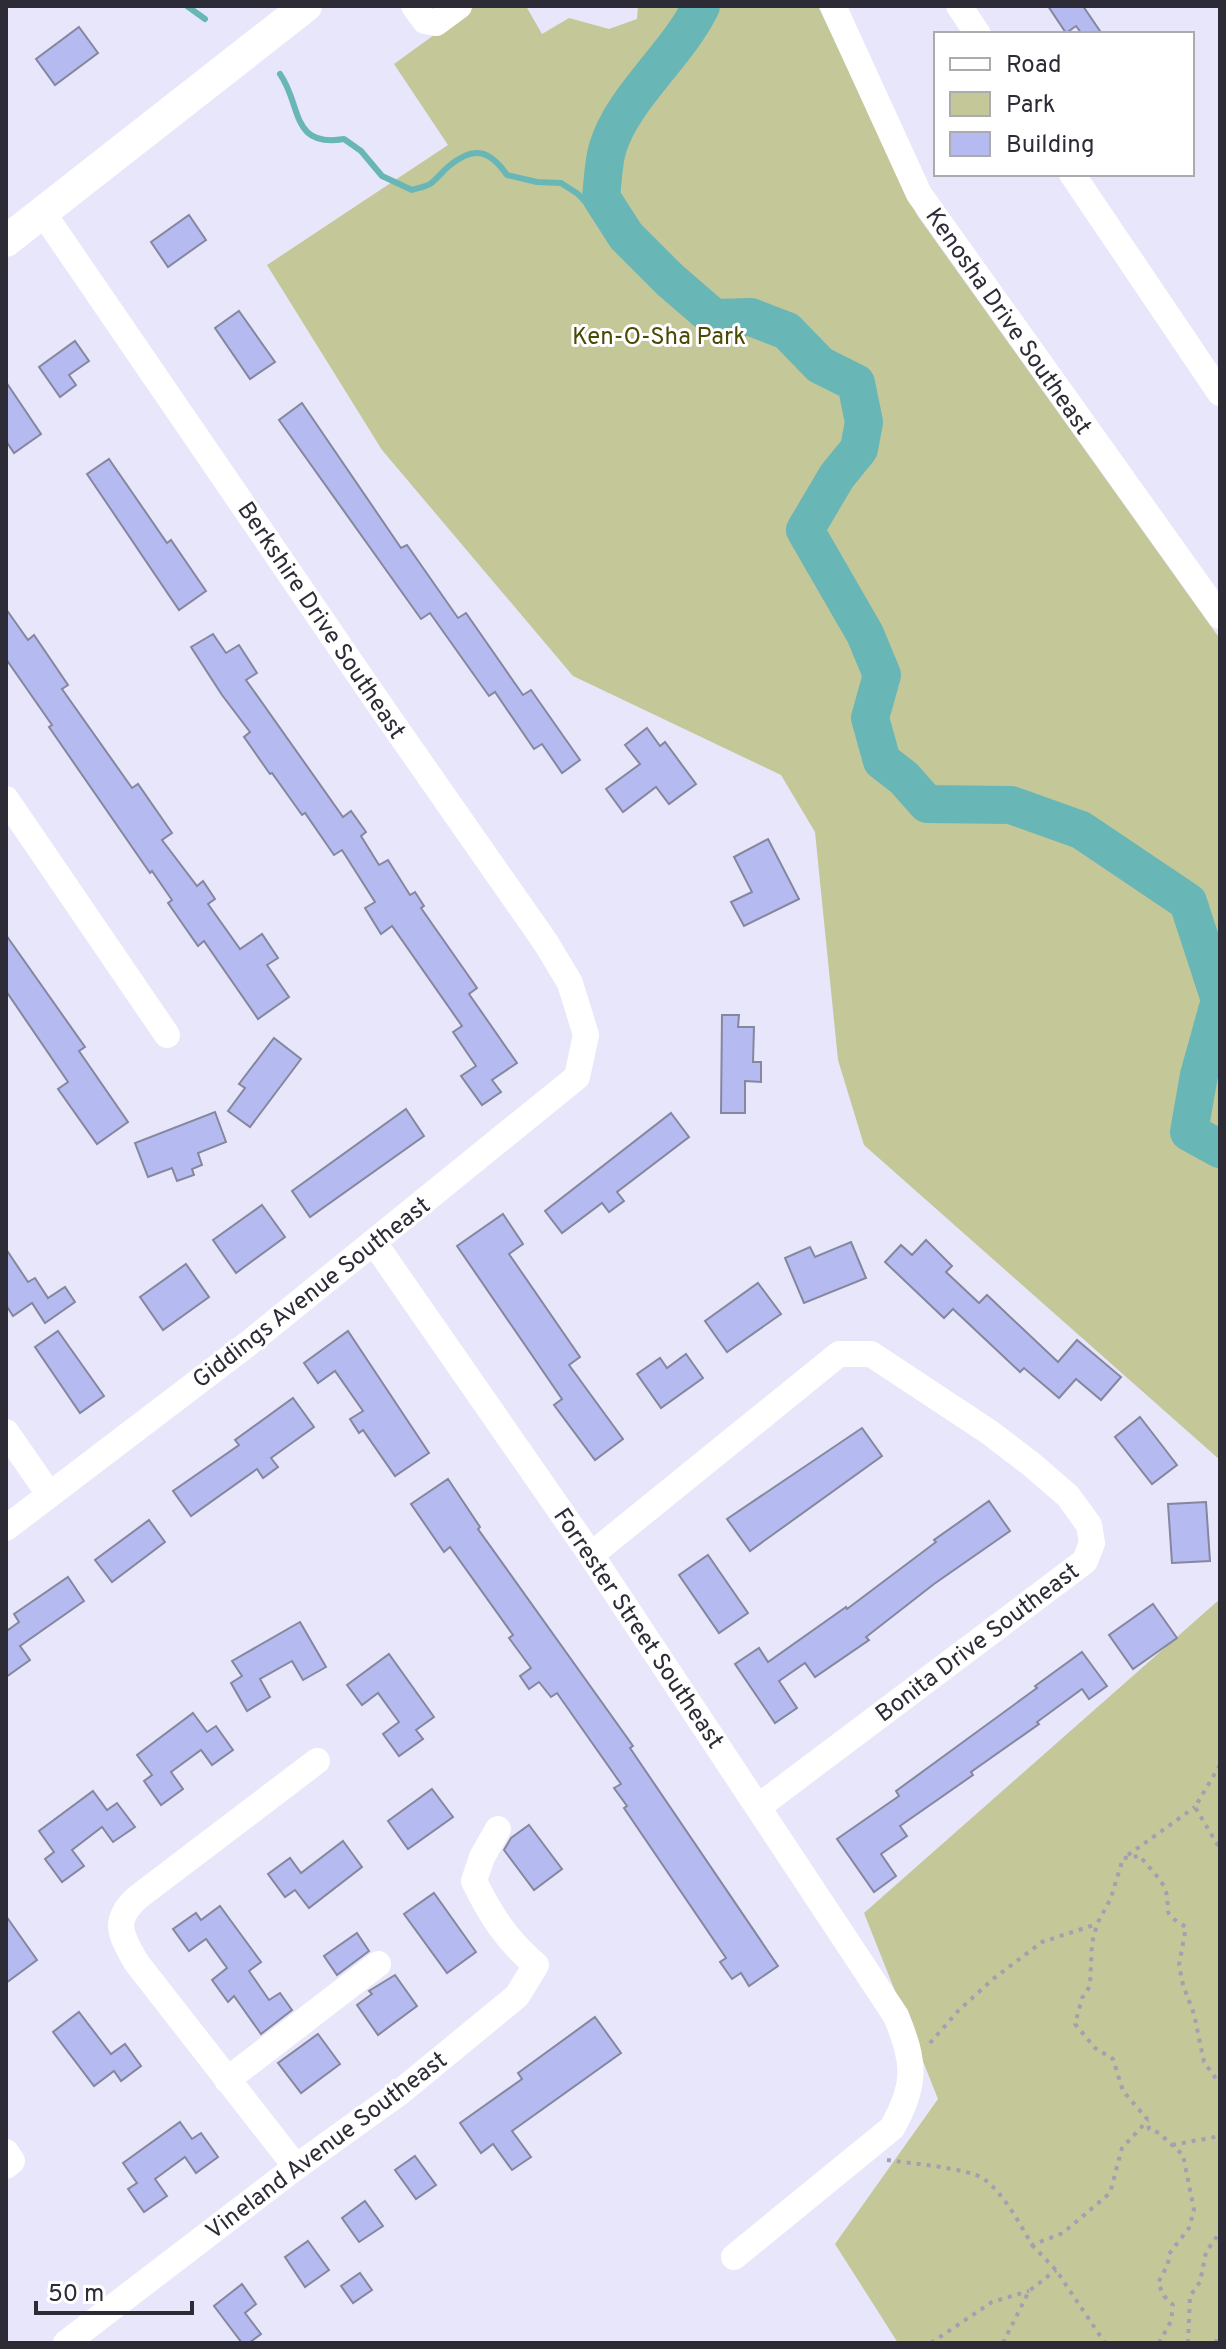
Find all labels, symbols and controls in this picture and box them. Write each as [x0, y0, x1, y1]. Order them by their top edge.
legend [934, 32, 1194, 176]
text: Road [1006, 51, 1062, 81]
text: Park [1006, 91, 1056, 121]
text: Building [1006, 131, 1095, 161]
street label: Kenosha Drive Southeast [918, 203, 1097, 441]
park label: Ken-O-Sha Park [572, 323, 746, 353]
street label: Berkshire Drive Southeast [230, 497, 411, 746]
street label: Giddings Avenue Southeast [187, 1191, 437, 1396]
street label: Forrester Street Southeast [546, 1503, 729, 1755]
street label: Bonita Drive Southeast [870, 1557, 1086, 1730]
street label: Vineland Avenue Southeast [201, 2046, 454, 2247]
scale bar [36, 2265, 192, 2315]
text: 50 m [48, 2280, 104, 2310]

